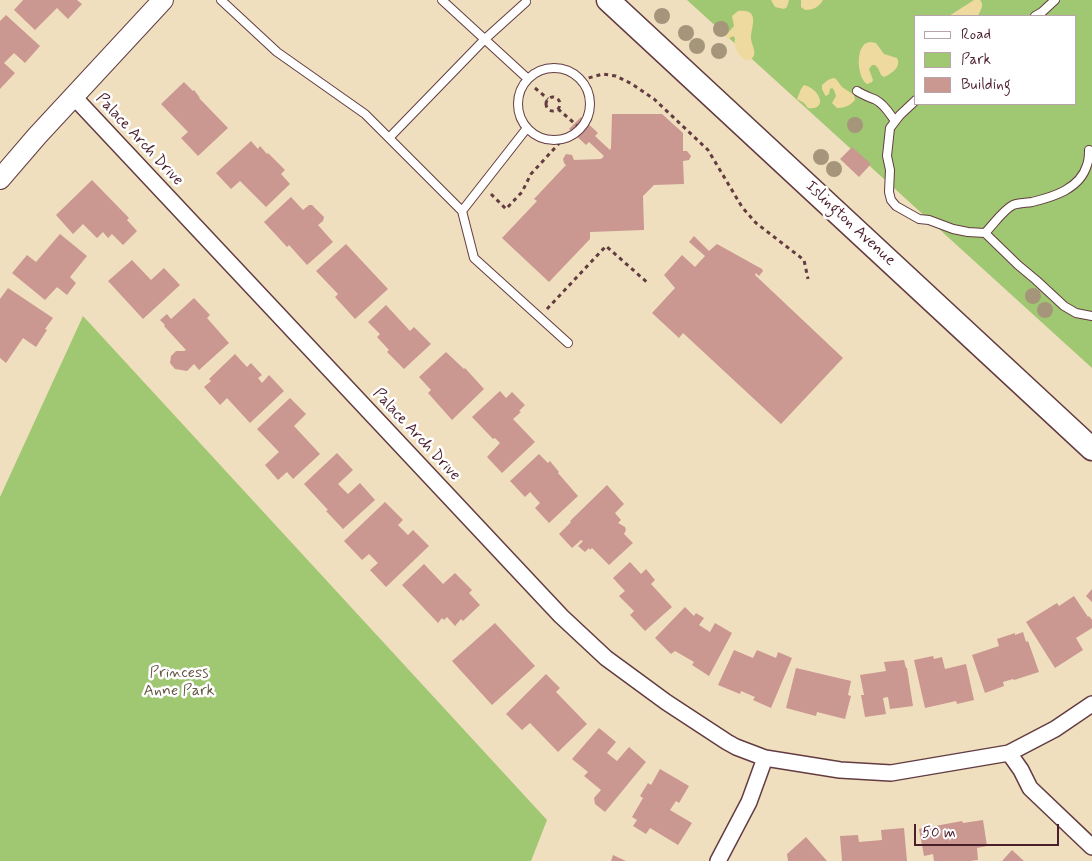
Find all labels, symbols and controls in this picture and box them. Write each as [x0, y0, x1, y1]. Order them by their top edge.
legend [914, 15, 1077, 105]
text: Road [961, 25, 991, 45]
text: Park [961, 50, 991, 70]
text: Building [961, 75, 1011, 95]
street label: Palace Arch Drive [91, 90, 187, 190]
street label: Islington Avenue [801, 177, 899, 271]
street label: Palace Arch Drive [368, 385, 464, 485]
park label: Princess Anne Park [144, 664, 214, 702]
scale bar [917, 814, 1062, 846]
text: 50 m [922, 823, 956, 843]

